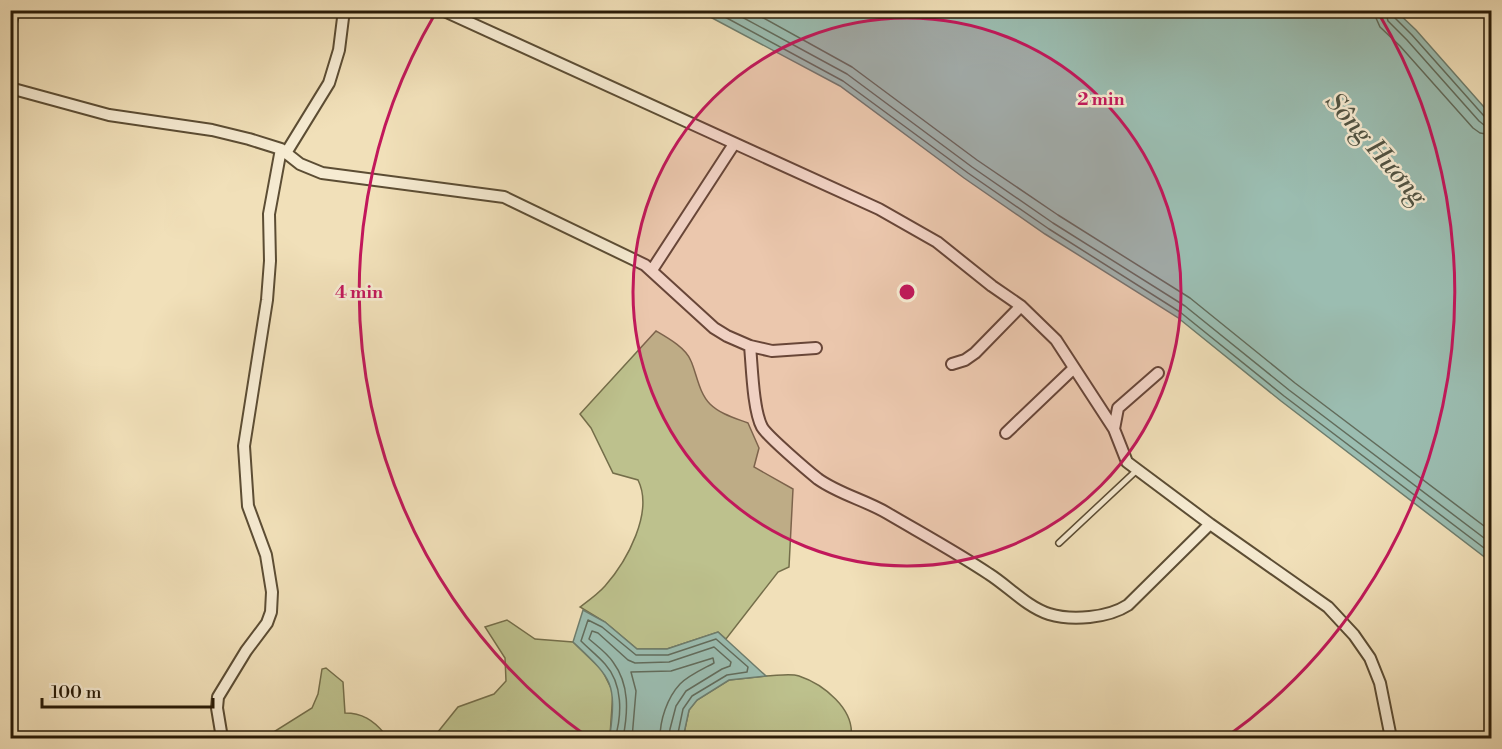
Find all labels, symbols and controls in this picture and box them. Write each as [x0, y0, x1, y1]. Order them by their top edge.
water label: Sông Hương [1318, 86, 1435, 213]
text: 2 min [1077, 88, 1125, 111]
text: 4 min [335, 281, 383, 304]
centre of rings [897, 282, 917, 302]
scale bar [42, 671, 213, 709]
text: 100 m [51, 681, 102, 704]

